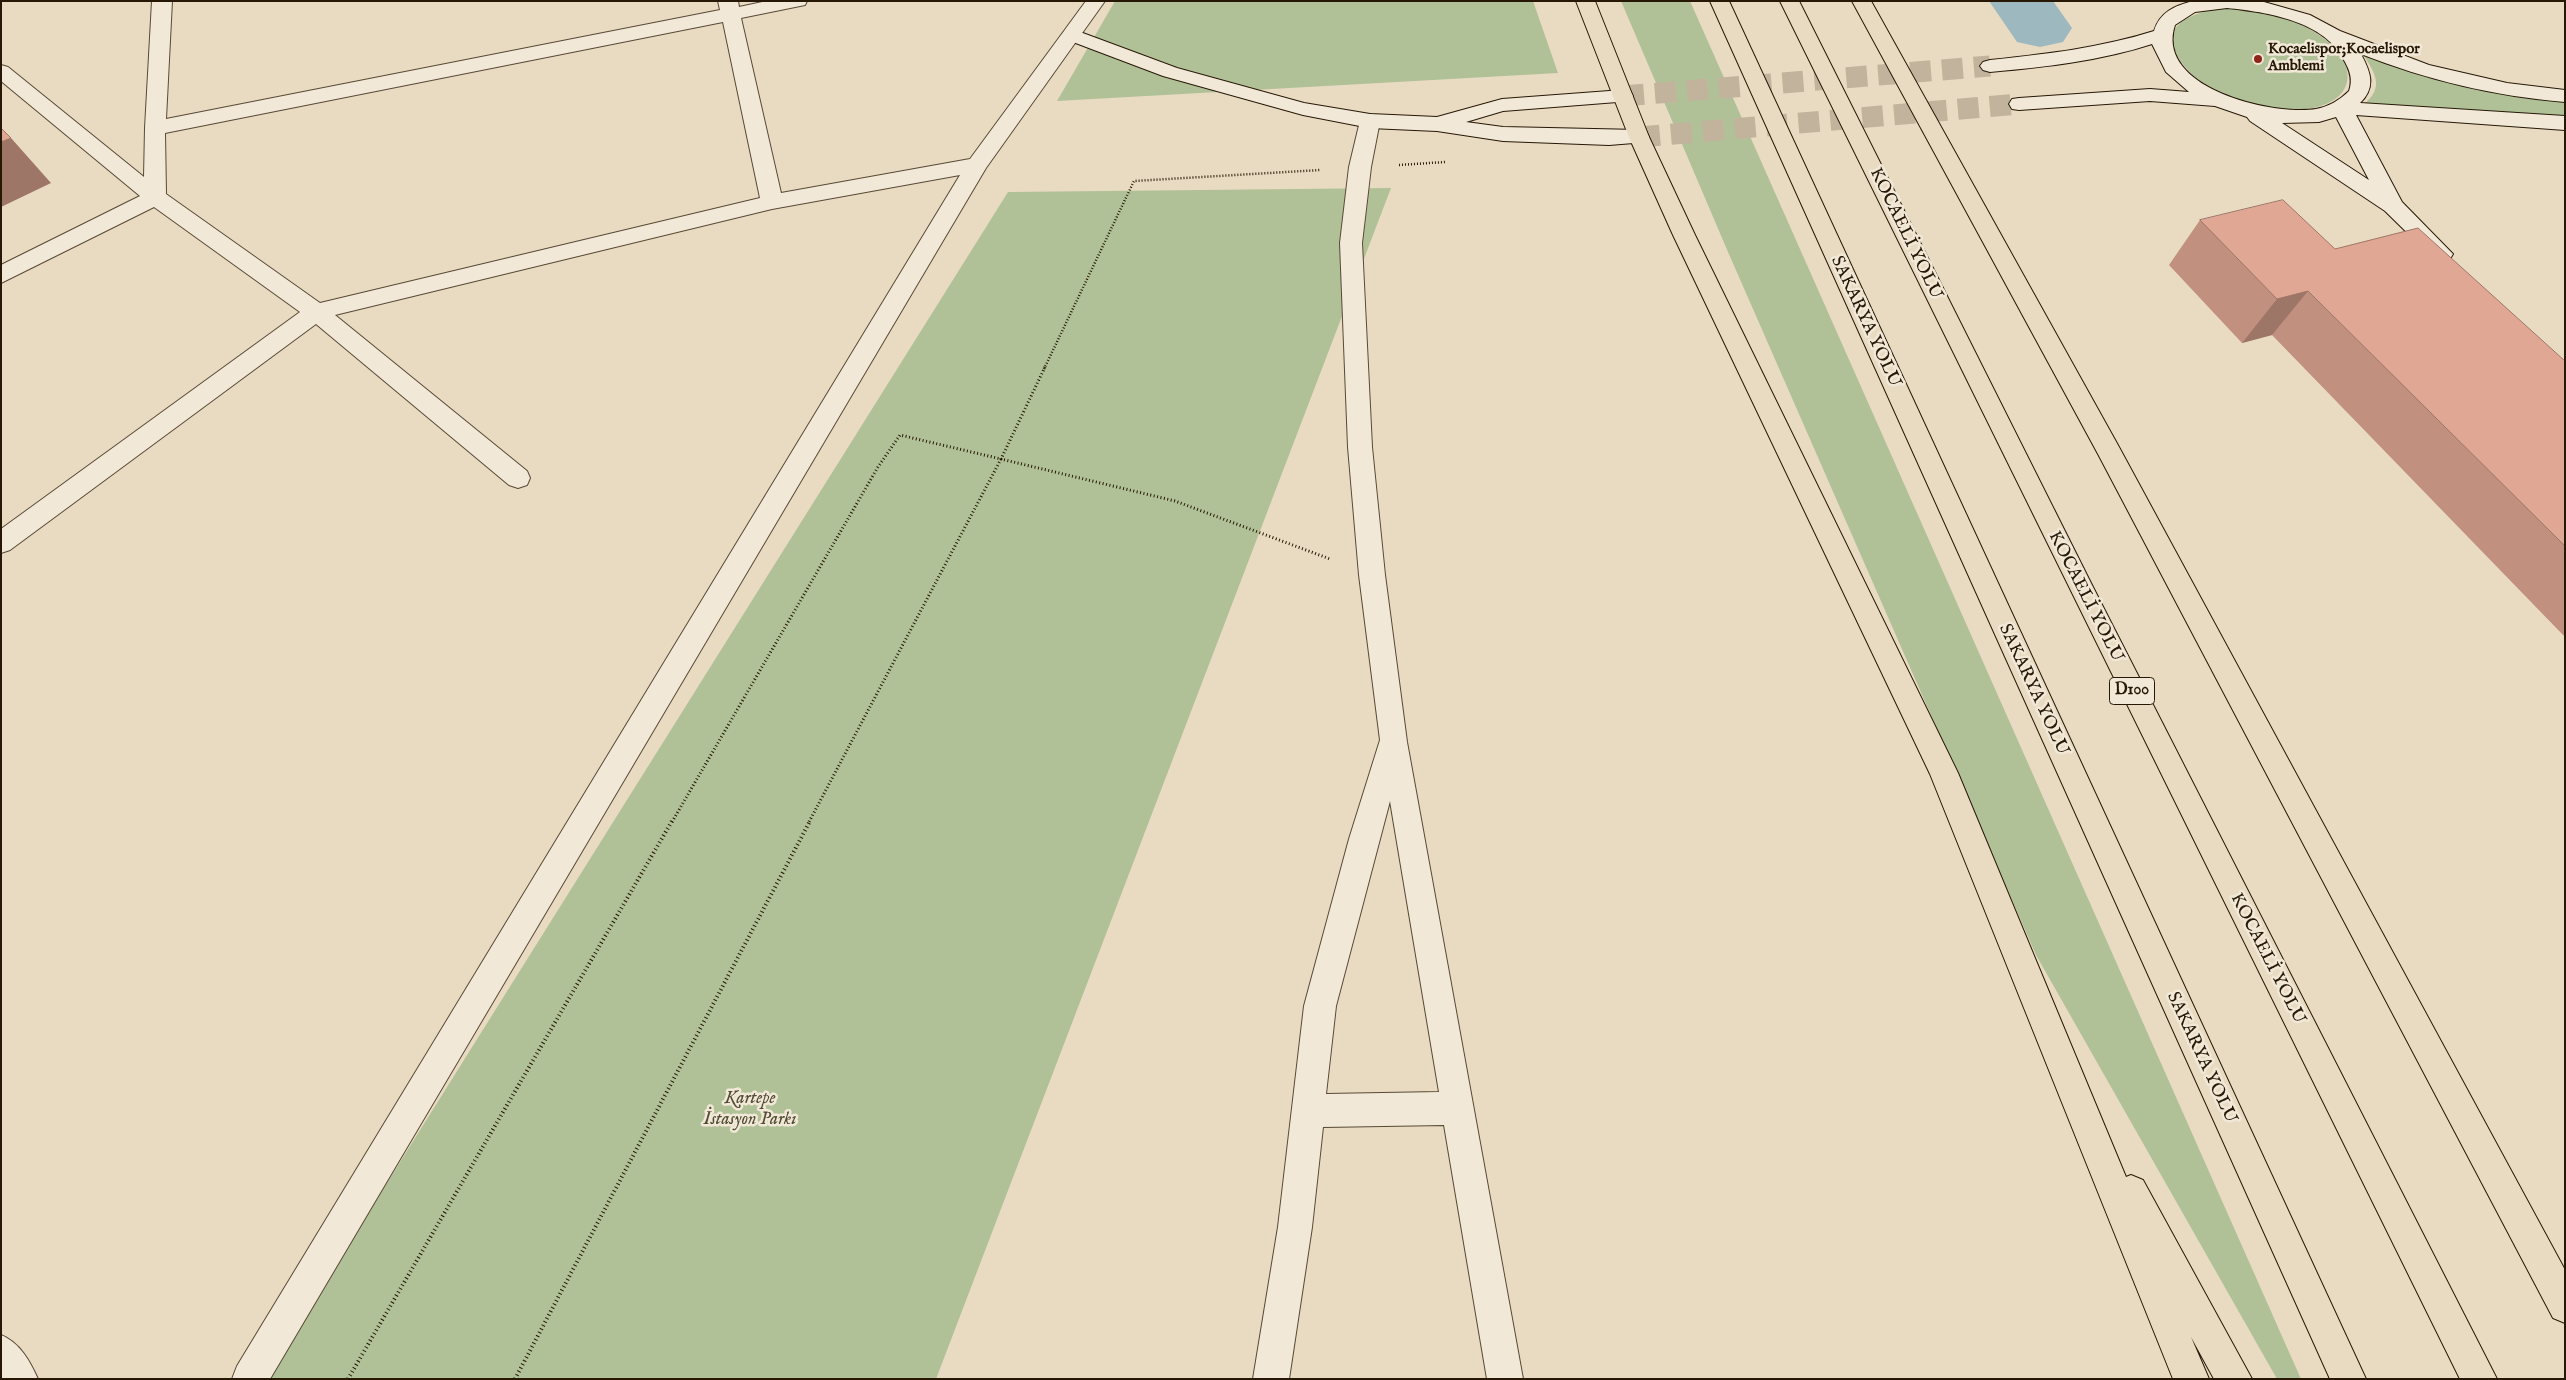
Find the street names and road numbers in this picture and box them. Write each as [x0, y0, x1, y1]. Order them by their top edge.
street label: KOCAELİ YOLU [1864, 165, 1946, 303]
street label: SAKARYA YOLU [1825, 253, 1905, 391]
street label: KOCAELİ YOLU [2043, 528, 2127, 666]
street label: SAKARYA YOLU [1993, 621, 2073, 759]
road number: D100 [2110, 678, 2154, 704]
street label: KOCAELİ YOLU [2225, 890, 2309, 1028]
street label: SAKARYA YOLU [2161, 989, 2241, 1127]

